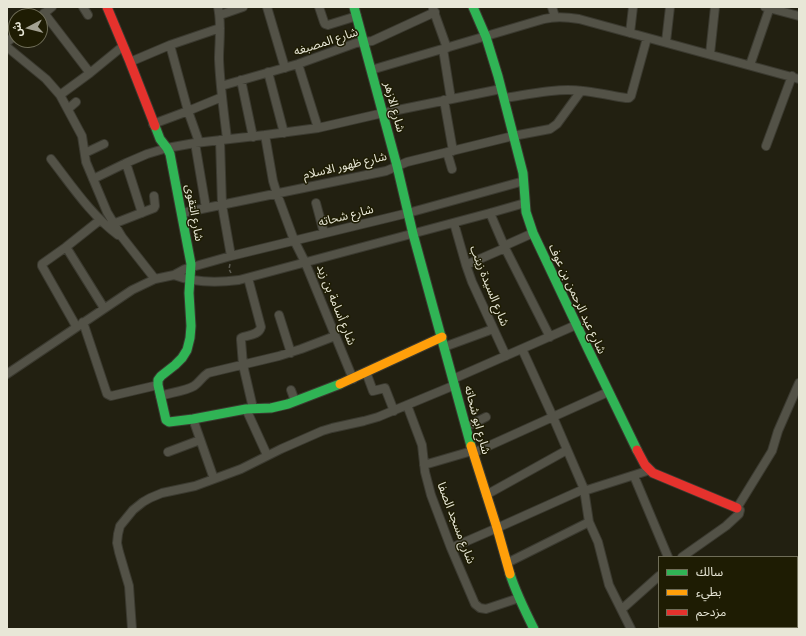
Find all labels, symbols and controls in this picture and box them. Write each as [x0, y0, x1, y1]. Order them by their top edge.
north arrow [8, 8, 48, 48]
text: ش [9, 21, 25, 38]
street label: شارع المصبغه [292, 25, 360, 59]
street label: شارع الازهر [380, 80, 408, 134]
street label: شارع ظهور الاسلام [302, 149, 388, 183]
street label: شارع التقوى [182, 183, 206, 243]
street label: شارع شحاته [317, 202, 375, 230]
street label: شارع عبد الرحمن بن عوف [545, 242, 609, 356]
street label: شارع السيدة زينب [466, 244, 512, 328]
street label: شارع أسامة بن زيد [313, 263, 359, 347]
street label: شارع ابو شحاته [461, 384, 493, 456]
street label: شارع مسجد الصفا [434, 480, 478, 566]
legend [658, 556, 798, 628]
text: سالك [696, 564, 723, 579]
text: بطيء [696, 584, 722, 599]
text: مزدحم [696, 604, 726, 619]

